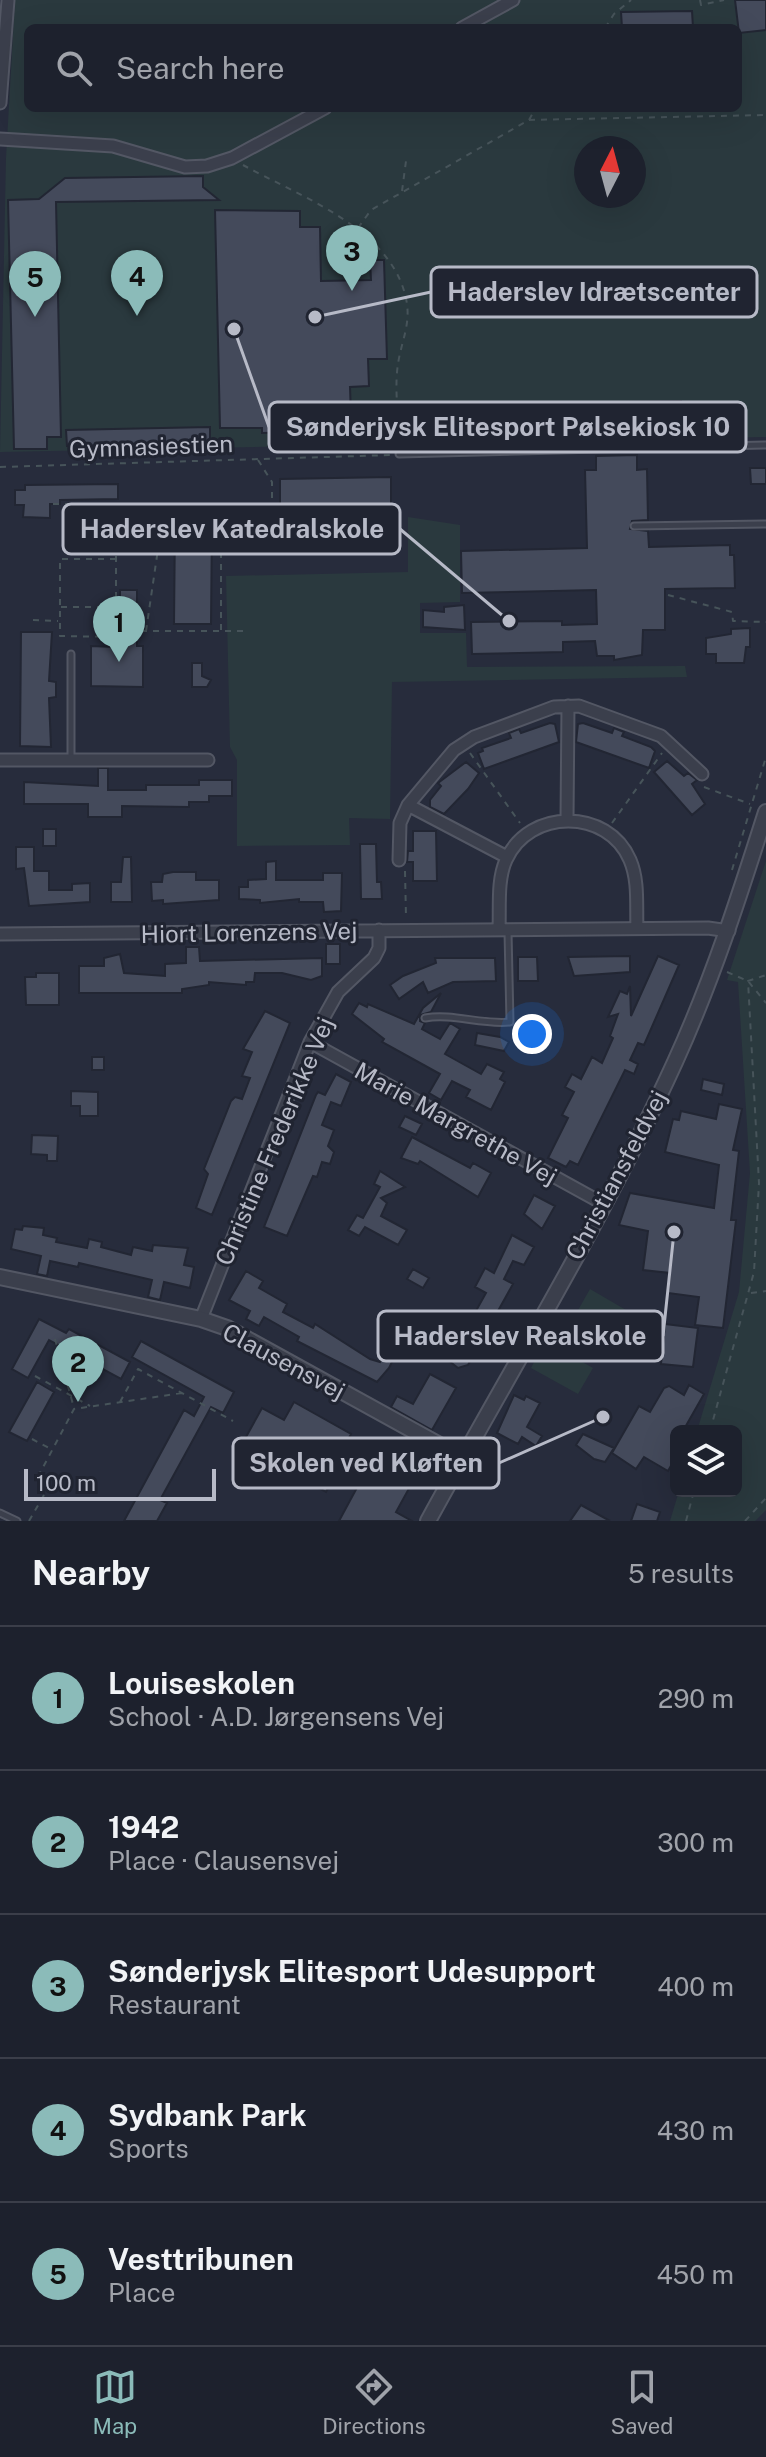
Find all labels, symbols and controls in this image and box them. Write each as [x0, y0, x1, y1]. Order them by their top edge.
search box [24, 24, 742, 112]
icon: search [52, 46, 96, 90]
text: Search here [116, 50, 284, 86]
north arrow [574, 136, 646, 208]
pin: 3 [326, 225, 378, 291]
pin: 4 [111, 250, 163, 316]
pin: 5 [9, 251, 61, 317]
callout: Haderslev Idrætscenter [431, 267, 757, 317]
text: Haderslev Idrætscenter [447, 276, 741, 307]
callout: Sønderjysk Elitesport Pølsekiosk 10 [269, 402, 746, 452]
text: Sønderjysk Elitesport Pølsekiosk 10 [286, 411, 730, 442]
street label: Gymnasiestien [68, 429, 234, 463]
callout: Haderslev Katedralskole [63, 504, 400, 554]
text: Haderslev Katedralskole [80, 513, 384, 544]
pin: 1 [93, 596, 145, 662]
street label: Hiort Lorenzens Vej [140, 916, 358, 948]
street label: Christine Frederikke Vej [209, 1013, 339, 1269]
your location [512, 1014, 552, 1054]
street label: Marie Margrethe Vej [350, 1056, 562, 1190]
street label: Christiansfeldvej [560, 1086, 672, 1264]
callout: Haderslev Realskole [378, 1311, 663, 1361]
street label: Clausensvej [218, 1317, 350, 1405]
text: Haderslev Realskole [394, 1320, 646, 1351]
pin: 2 [52, 1336, 104, 1402]
map controls [670, 1425, 742, 1497]
button: layers [670, 1425, 742, 1497]
callout: Skolen ved Kløften [233, 1438, 499, 1488]
text: Skolen ved Kløften [249, 1447, 483, 1478]
scale bar [24, 1465, 216, 1501]
text: 100 m [36, 1470, 96, 1496]
text: Nearby [32, 1553, 150, 1593]
text: 5 results [628, 1558, 734, 1589]
text: Louiseskolen [108, 1665, 295, 1701]
text: 1 [52, 1683, 64, 1714]
text: 290 m [658, 1683, 734, 1714]
text: School · A.D. Jørgensens Vej [108, 1701, 444, 1732]
text: 1942 [108, 1809, 179, 1845]
text: 2 [50, 1827, 66, 1858]
text: 300 m [657, 1827, 734, 1858]
text: Place · Clausensvej [108, 1845, 339, 1876]
text: Sønderjysk Elitesport Udesupport [108, 1953, 596, 1989]
text: 3 [49, 1971, 67, 2002]
text: 400 m [657, 1971, 734, 2002]
text: Restaurant [108, 1989, 241, 2020]
text: Sydbank Park [108, 2097, 307, 2133]
text: 4 [49, 2115, 67, 2146]
text: 430 m [657, 2115, 734, 2146]
text: Sports [108, 2133, 189, 2164]
text: Vesttribunen [108, 2241, 294, 2277]
text: 5 [49, 2259, 67, 2290]
text: 450 m [657, 2259, 734, 2290]
text: Place [108, 2277, 175, 2308]
tab: Map [93, 2365, 137, 2439]
tab: Directions [322, 2365, 426, 2439]
tab: Saved [611, 2365, 673, 2439]

